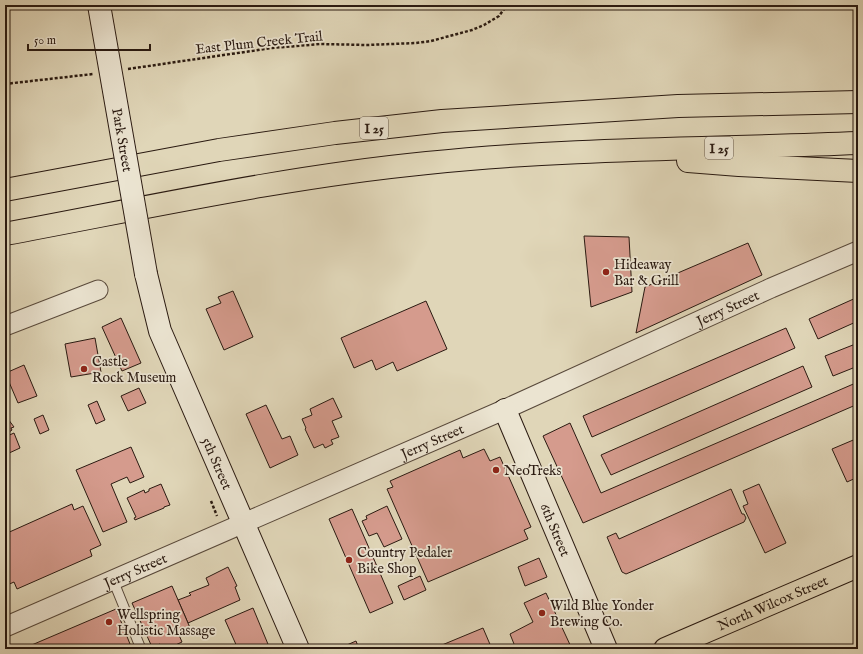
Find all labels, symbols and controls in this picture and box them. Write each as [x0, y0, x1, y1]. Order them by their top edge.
scale bar [28, 26, 150, 52]
street label: East Plum Creek Trail [195, 27, 324, 59]
text: 50 m [34, 33, 56, 48]
street label: Park Street [107, 107, 136, 174]
road number: I 25 [360, 117, 388, 139]
road number: I 25 [705, 137, 733, 159]
place label: Hideaway Bar & Grill [614, 256, 679, 290]
marker: Hideaway Bar & Grill [601, 267, 611, 277]
street label: Jerry Street [692, 287, 762, 332]
place label: Castle Rock Museum [92, 353, 177, 387]
marker: Castle Rock Museum [79, 364, 89, 374]
street label: Jerry Street [397, 420, 467, 464]
street label: 5th Street [197, 435, 236, 493]
place label: NeoTreks [504, 462, 562, 480]
marker: NeoTreks [491, 465, 501, 475]
street label: 6th Street [535, 501, 574, 560]
place label: Country Pedaler Bike Shop [357, 544, 452, 578]
street label: Jerry Street [100, 550, 170, 594]
marker: Country Pedaler Bike Shop [344, 555, 354, 565]
street label: North Wilcox Street [715, 572, 831, 635]
place label: Wild Blue Yonder Brewing Co. [550, 597, 654, 631]
place label: Wellspring Holistic Massage [117, 606, 216, 640]
marker: Wild Blue Yonder Brewing Co. [537, 608, 547, 618]
marker: Wellspring Holistic Massage [104, 617, 114, 627]

